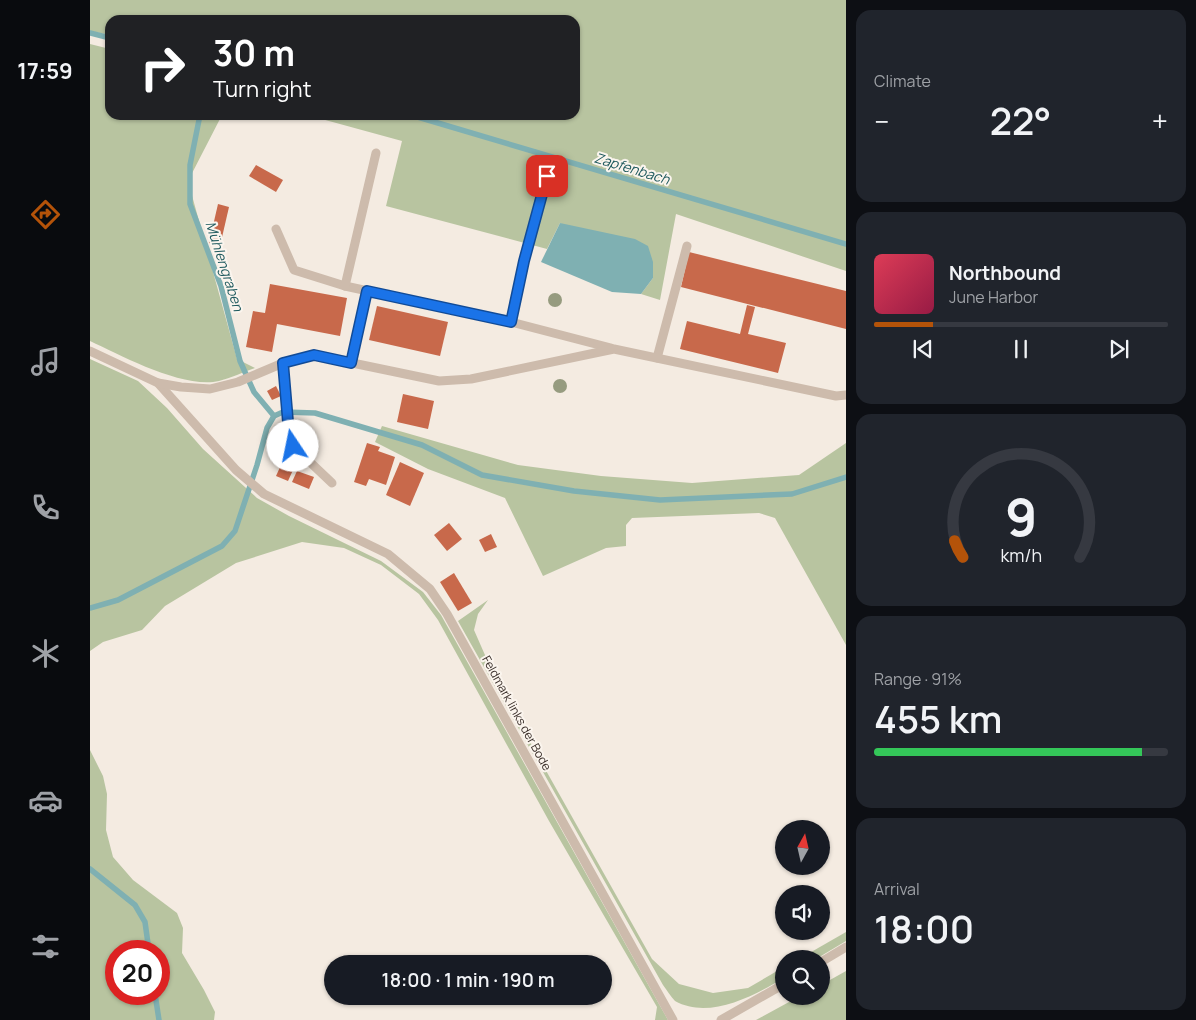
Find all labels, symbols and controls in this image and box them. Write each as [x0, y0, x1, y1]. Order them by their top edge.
text: 30 m [213, 29, 295, 77]
icon: right [130, 35, 195, 100]
text: 17:59 [17, 56, 73, 86]
text: Climate [874, 70, 931, 92]
text: Turn right [213, 74, 311, 104]
text: 22° [990, 94, 1051, 146]
text: − [874, 102, 889, 140]
text: + [1152, 102, 1168, 140]
water label: Zapfenbach [592, 148, 673, 189]
pin [526, 155, 568, 197]
icon: arrive [533, 162, 561, 190]
icon: directions [28, 197, 63, 232]
water label: Mühlengraben [202, 219, 249, 314]
text: Northbound [949, 260, 1061, 286]
text: June Harbor [949, 286, 1038, 308]
icon: previous [909, 335, 937, 363]
icon: pause [1007, 335, 1035, 363]
icon: next [1105, 335, 1133, 363]
icon: music [28, 344, 63, 379]
position arrow [266, 419, 318, 471]
text: 9 [1005, 481, 1037, 552]
icon: phone [28, 490, 63, 525]
text: km/h [1000, 543, 1042, 567]
icon: climate [28, 636, 63, 671]
street label: Feldmark links der Bode [478, 652, 556, 774]
text: Range · 91% [874, 668, 962, 690]
text: 455 km [874, 692, 1002, 744]
icon: car [28, 783, 63, 818]
north arrow [775, 820, 830, 875]
map controls [775, 820, 830, 1005]
text: Arrival [874, 878, 920, 900]
button: sound [775, 885, 830, 940]
text: 18:00 [874, 902, 974, 954]
icon: filters [28, 929, 63, 964]
speed limit sign: 20 [105, 940, 170, 1005]
button: search [775, 950, 830, 1005]
text: 18:00 · 1 min · 190 m [382, 967, 554, 993]

